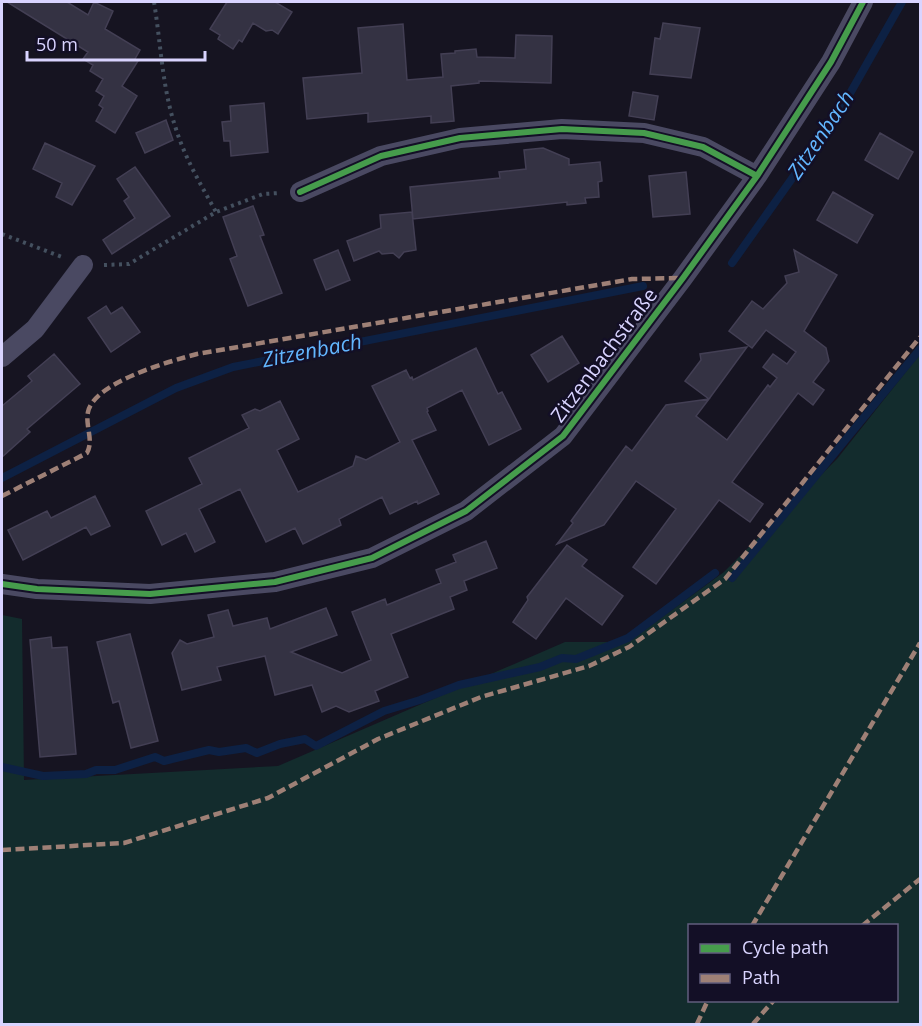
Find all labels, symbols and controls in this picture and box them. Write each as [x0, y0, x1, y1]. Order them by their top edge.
scale bar [27, 24, 206, 62]
text: 50 m [36, 32, 78, 56]
water label: Zitzenbach [780, 85, 860, 185]
street label: Zitzenbachstraße [544, 282, 663, 427]
water label: Zitzenbach [259, 327, 364, 374]
legend [688, 924, 898, 1002]
text: Cycle path [742, 935, 829, 959]
text: Path [742, 965, 780, 989]

